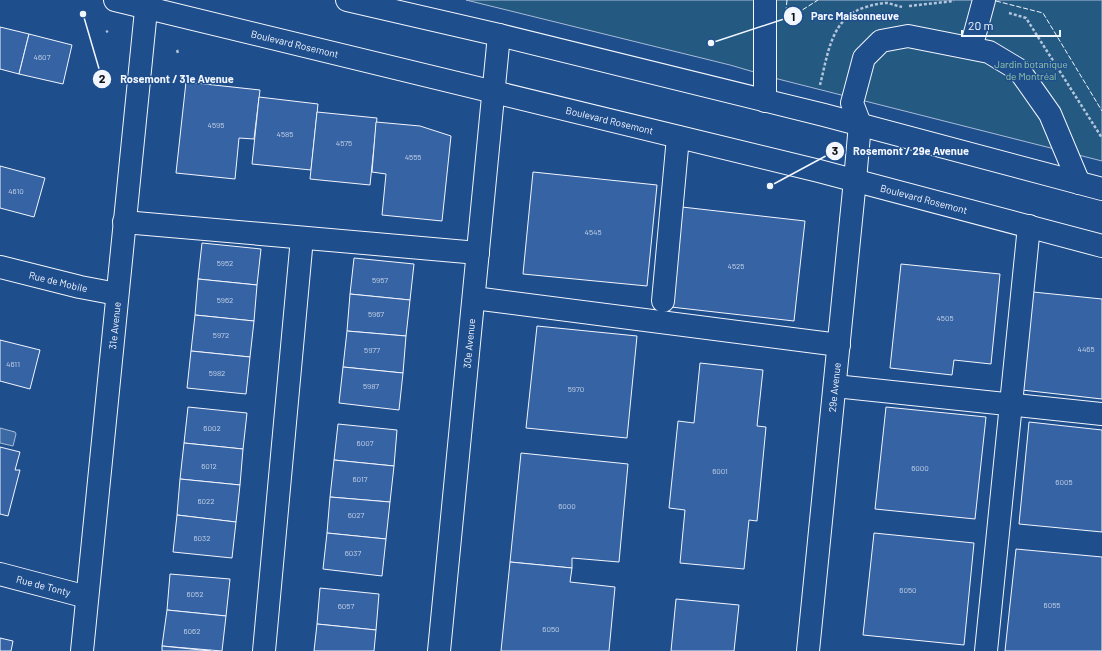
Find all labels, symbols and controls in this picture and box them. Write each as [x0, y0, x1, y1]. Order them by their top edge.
callout: Parc Maisonneuve [783, 5, 907, 28]
text: 1 [791, 9, 795, 23]
text: Parc Maisonneuve [811, 9, 899, 22]
scale bar [962, 12, 1060, 38]
text: 20 m [968, 18, 994, 32]
street label: Boulevard Rosemont [250, 27, 340, 60]
house number: 4607 [34, 52, 51, 62]
park label: Jardin botanique de Montréal [994, 58, 1068, 82]
callout: Rosemont / 31e Avenue [92, 67, 242, 90]
text: 2 [99, 71, 106, 85]
text: Rosemont / 31e Avenue [120, 72, 234, 85]
street label: Boulevard Rosemont [565, 104, 655, 137]
house number: 4595 [208, 120, 224, 130]
house number: 4585 [277, 129, 293, 139]
house number: 4575 [336, 138, 352, 148]
callout: Rosemont / 29e Avenue [825, 140, 976, 163]
text: 3 [832, 143, 838, 157]
text: Rosemont / 29e Avenue [853, 144, 969, 157]
house number: 4555 [405, 152, 421, 162]
street label: Boulevard Rosemont [879, 181, 969, 216]
house number: 4610 [8, 186, 24, 196]
house number: 4545 [584, 227, 602, 237]
house number: 5952 [217, 258, 233, 268]
house number: 4525 [728, 261, 744, 271]
street label: Rue de Mobile [28, 268, 88, 294]
house number: 5957 [372, 275, 388, 285]
house number: 5962 [217, 295, 233, 305]
street label: 31e Avenue [106, 301, 123, 350]
house number: 5967 [368, 309, 384, 319]
house number: 4505 [936, 313, 954, 323]
street label: 30e Avenue [461, 318, 477, 369]
house number: 5972 [213, 330, 229, 340]
house number: 4465 [1077, 344, 1095, 354]
house number: 5977 [364, 345, 380, 355]
house number: 4611 [6, 359, 20, 369]
street label: 29e Avenue [826, 362, 843, 413]
house number: 5982 [209, 368, 225, 378]
house number: 5987 [363, 381, 379, 391]
house number: 5970 [568, 384, 584, 394]
house number: 6002 [203, 423, 221, 433]
house number: 6007 [357, 438, 374, 448]
house number: 6012 [201, 461, 217, 471]
house number: 6000 [911, 463, 929, 473]
house number: 6001 [712, 466, 728, 476]
house number: 6017 [353, 474, 368, 484]
house number: 6005 [1055, 477, 1073, 487]
house number: 6022 [197, 496, 215, 506]
house number: 6000 [558, 501, 576, 511]
house number: 6027 [348, 510, 365, 520]
house number: 6032 [193, 533, 211, 543]
house number: 6037 [345, 548, 361, 558]
street label: Rue de Tonty [15, 573, 72, 599]
house number: 6050 [899, 585, 917, 595]
house number: 6052 [186, 589, 204, 599]
house number: 6055 [1044, 600, 1060, 610]
house number: 6057 [338, 601, 354, 611]
house number: 6050 [542, 624, 560, 634]
house number: 6062 [183, 626, 201, 636]

